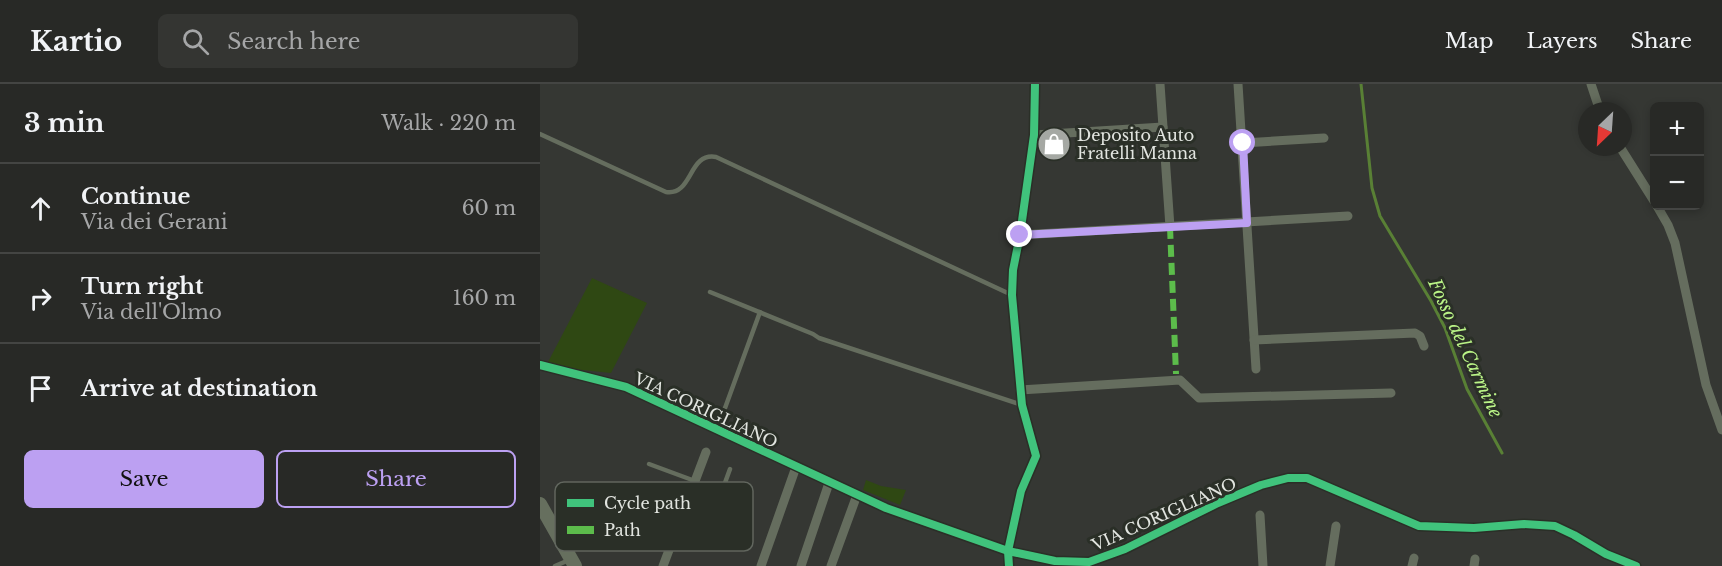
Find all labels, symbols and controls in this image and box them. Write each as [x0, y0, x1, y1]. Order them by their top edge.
search box [158, 14, 578, 68]
text: Kartio [30, 24, 122, 59]
icon: search [179, 25, 212, 58]
text: Search here [227, 28, 360, 55]
text: Map [1445, 28, 1494, 54]
text: Layers [1527, 28, 1598, 54]
text: Share [1631, 28, 1692, 54]
north arrow [1578, 102, 1632, 156]
map controls [1650, 102, 1704, 210]
button: + [1650, 102, 1704, 156]
text: 3 min [24, 107, 105, 139]
text: Walk · 220 m [381, 111, 516, 135]
place label: Deposito Auto Fratelli Manna [1077, 125, 1197, 163]
shop icon: Deposito Auto Fratelli Manna [1036, 126, 1072, 162]
route start [1229, 129, 1255, 155]
button: − [1650, 156, 1704, 210]
text: Continue [81, 183, 190, 210]
icon: ahead [24, 192, 57, 225]
text: 60 m [462, 196, 516, 220]
text: Via dei Gerani [81, 210, 228, 234]
route end [1006, 221, 1032, 247]
text: Turn right [81, 273, 203, 300]
water label: Fosso del Carmine [1423, 274, 1507, 421]
icon: right [24, 282, 57, 315]
text: 160 m [453, 286, 516, 310]
text: Via dell'Olmo [81, 300, 222, 324]
street label: VIA CORIGLIANO [630, 368, 781, 452]
icon: arrive [24, 372, 57, 405]
text: Arrive at destination [81, 375, 318, 402]
button: Save [24, 450, 264, 508]
button: Share [276, 450, 516, 508]
street label: VIA CORIGLIANO [1088, 473, 1239, 555]
legend [555, 482, 753, 551]
text: Cycle path [604, 493, 691, 513]
text: Path [604, 520, 641, 540]

